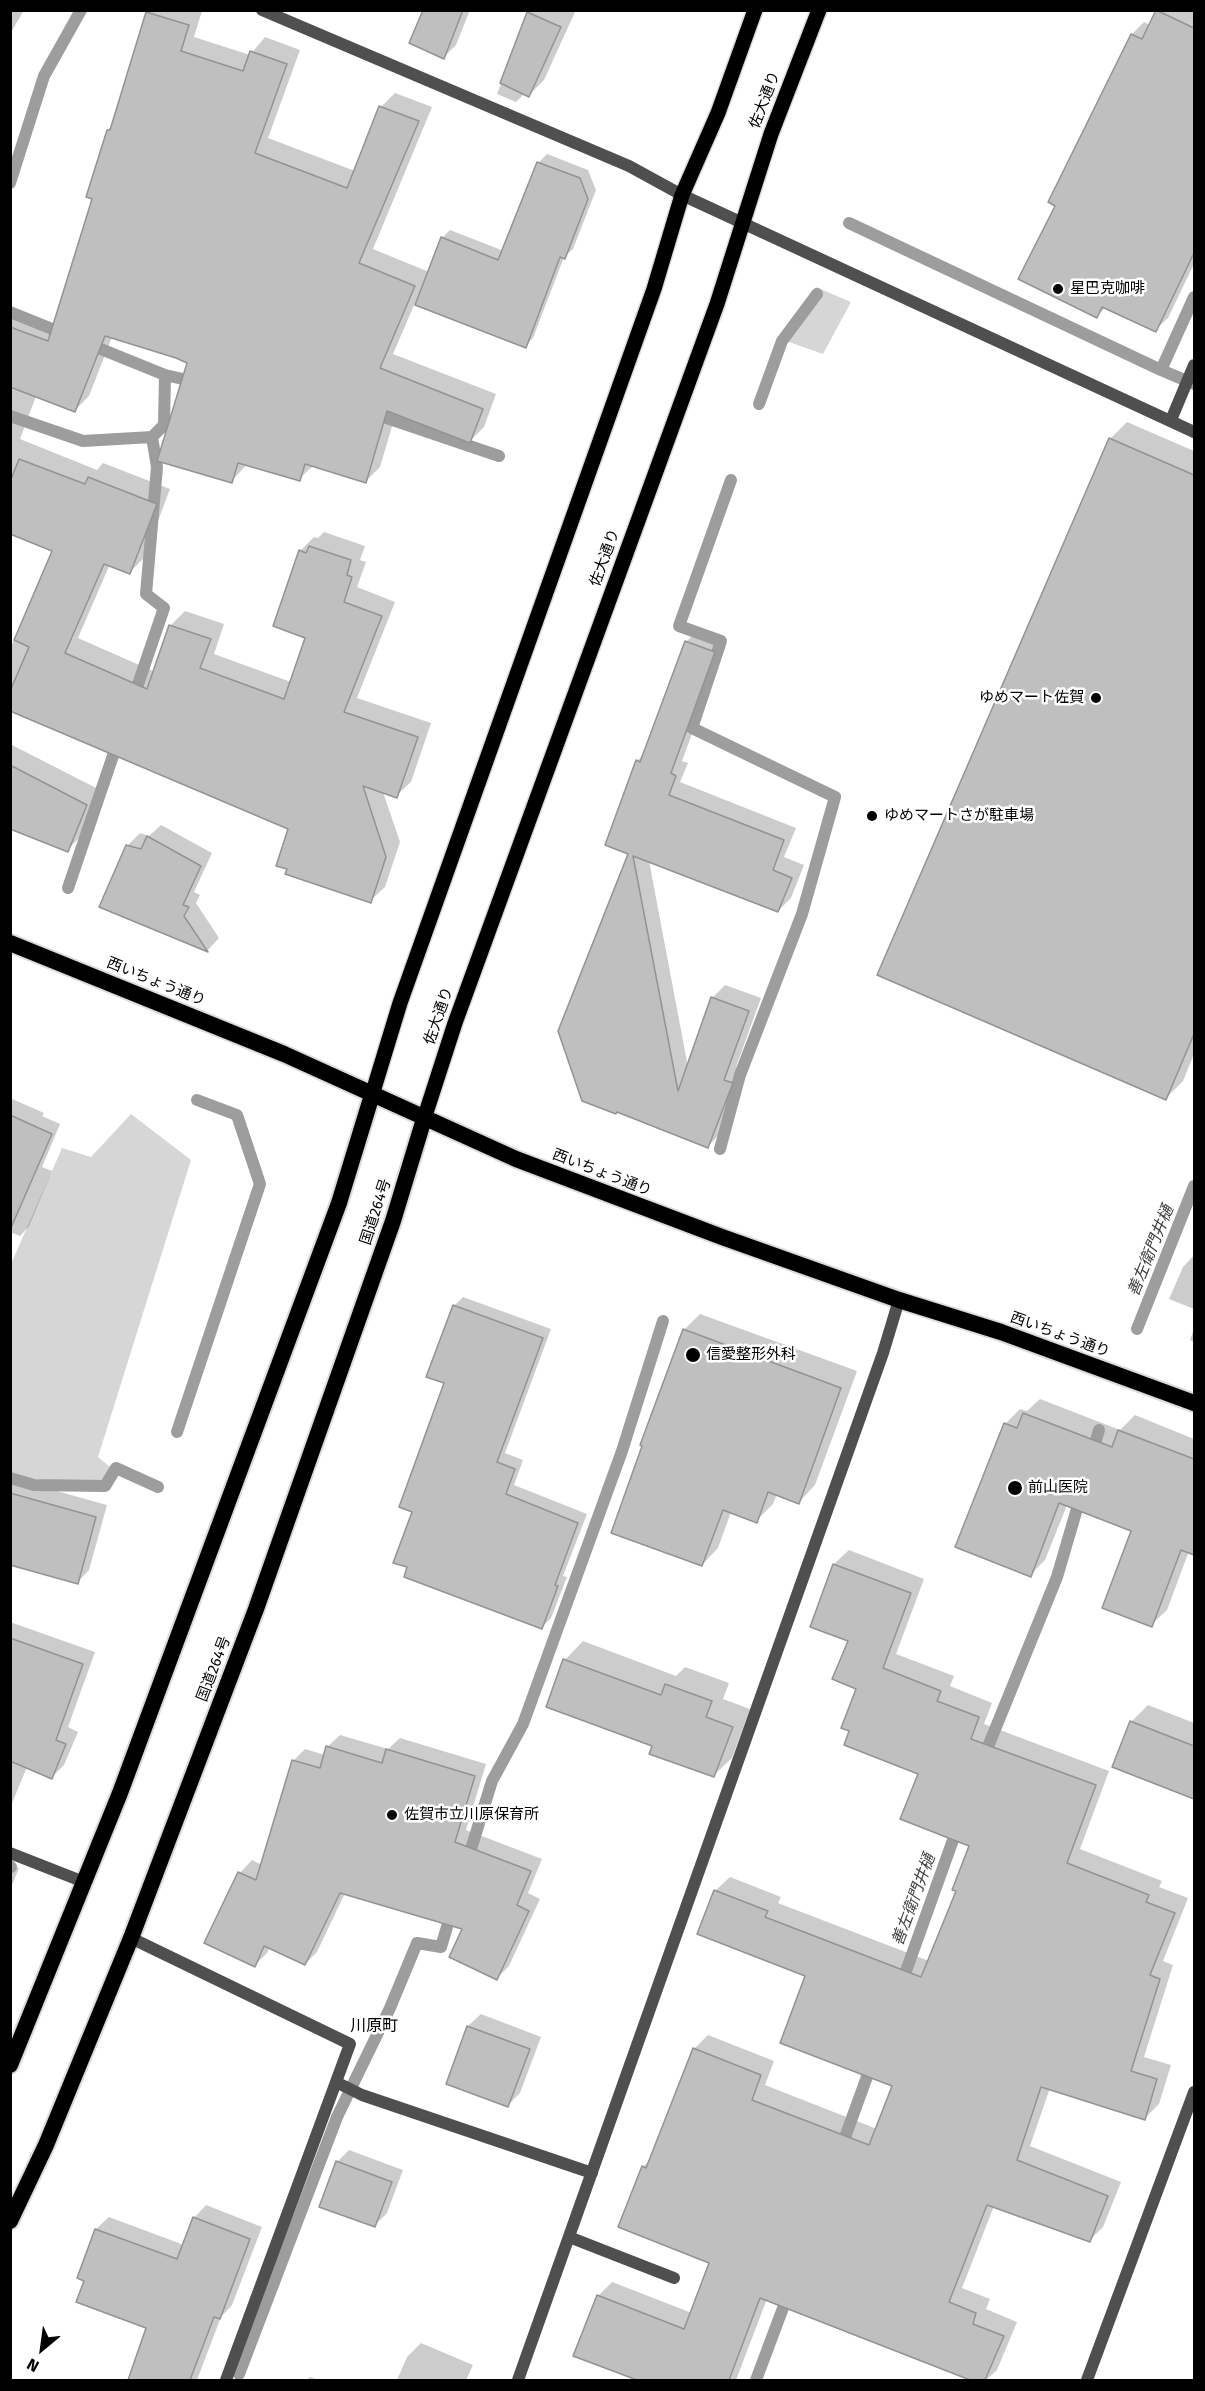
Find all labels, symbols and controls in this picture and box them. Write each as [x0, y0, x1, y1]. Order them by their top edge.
street label: 佐大通り [746, 69, 784, 131]
place label: 星巴克咖啡 [1070, 280, 1145, 298]
marker: 星巴克咖啡 [1051, 282, 1065, 296]
street label: 佐大通り [586, 527, 624, 589]
place label: ゆめマート佐賀 [979, 689, 1084, 707]
marker: ゆめマート佐賀 [1089, 691, 1103, 705]
place label: ゆめマートさが駐車場 [884, 807, 1034, 825]
marker: ゆめマートさが駐車場 [865, 809, 879, 823]
street label: 西いちょう通り [104, 954, 208, 1010]
street label: 佐大通り [421, 985, 457, 1047]
street label: 西いちょう通り [550, 1146, 654, 1200]
street label: 国道264号 [357, 1177, 395, 1247]
water label: 善左衛門井樋 [1124, 1203, 1178, 1299]
street label: 西いちょう通り [1008, 1309, 1112, 1361]
marker: 信愛整形外科 [684, 1346, 702, 1364]
place label: 信愛整形外科 [706, 1346, 796, 1364]
marker: 前山医院 [1006, 1479, 1024, 1497]
place label: 前山医院 [1028, 1479, 1088, 1497]
street label: 国道264号 [193, 1634, 235, 1704]
place label: 佐賀市立川原保育所 [404, 1806, 539, 1824]
marker: 佐賀市立川原保育所 [385, 1808, 399, 1822]
water label: 善左衛門井樋 [889, 1852, 939, 1948]
district label: 川原町 [350, 2017, 398, 2037]
north arrow [12, 2319, 72, 2379]
text: N [24, 2354, 42, 2376]

